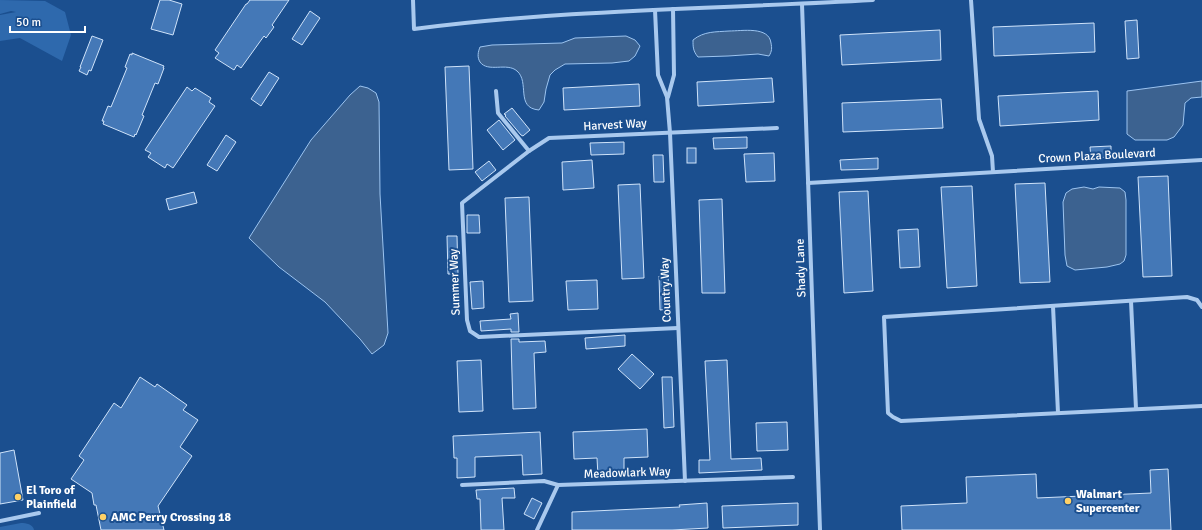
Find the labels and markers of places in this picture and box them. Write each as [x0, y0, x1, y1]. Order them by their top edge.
place label: El Toro of Plainfield [26, 483, 77, 512]
place label: Walmart Supercenter [1076, 487, 1140, 516]
marker: El Toro of Plainfield [13, 492, 23, 502]
marker: Walmart Supercenter [1063, 496, 1073, 506]
place label: AMC Perry Crossing 18 [111, 510, 231, 525]
marker: AMC Perry Crossing 18 [98, 512, 108, 522]

